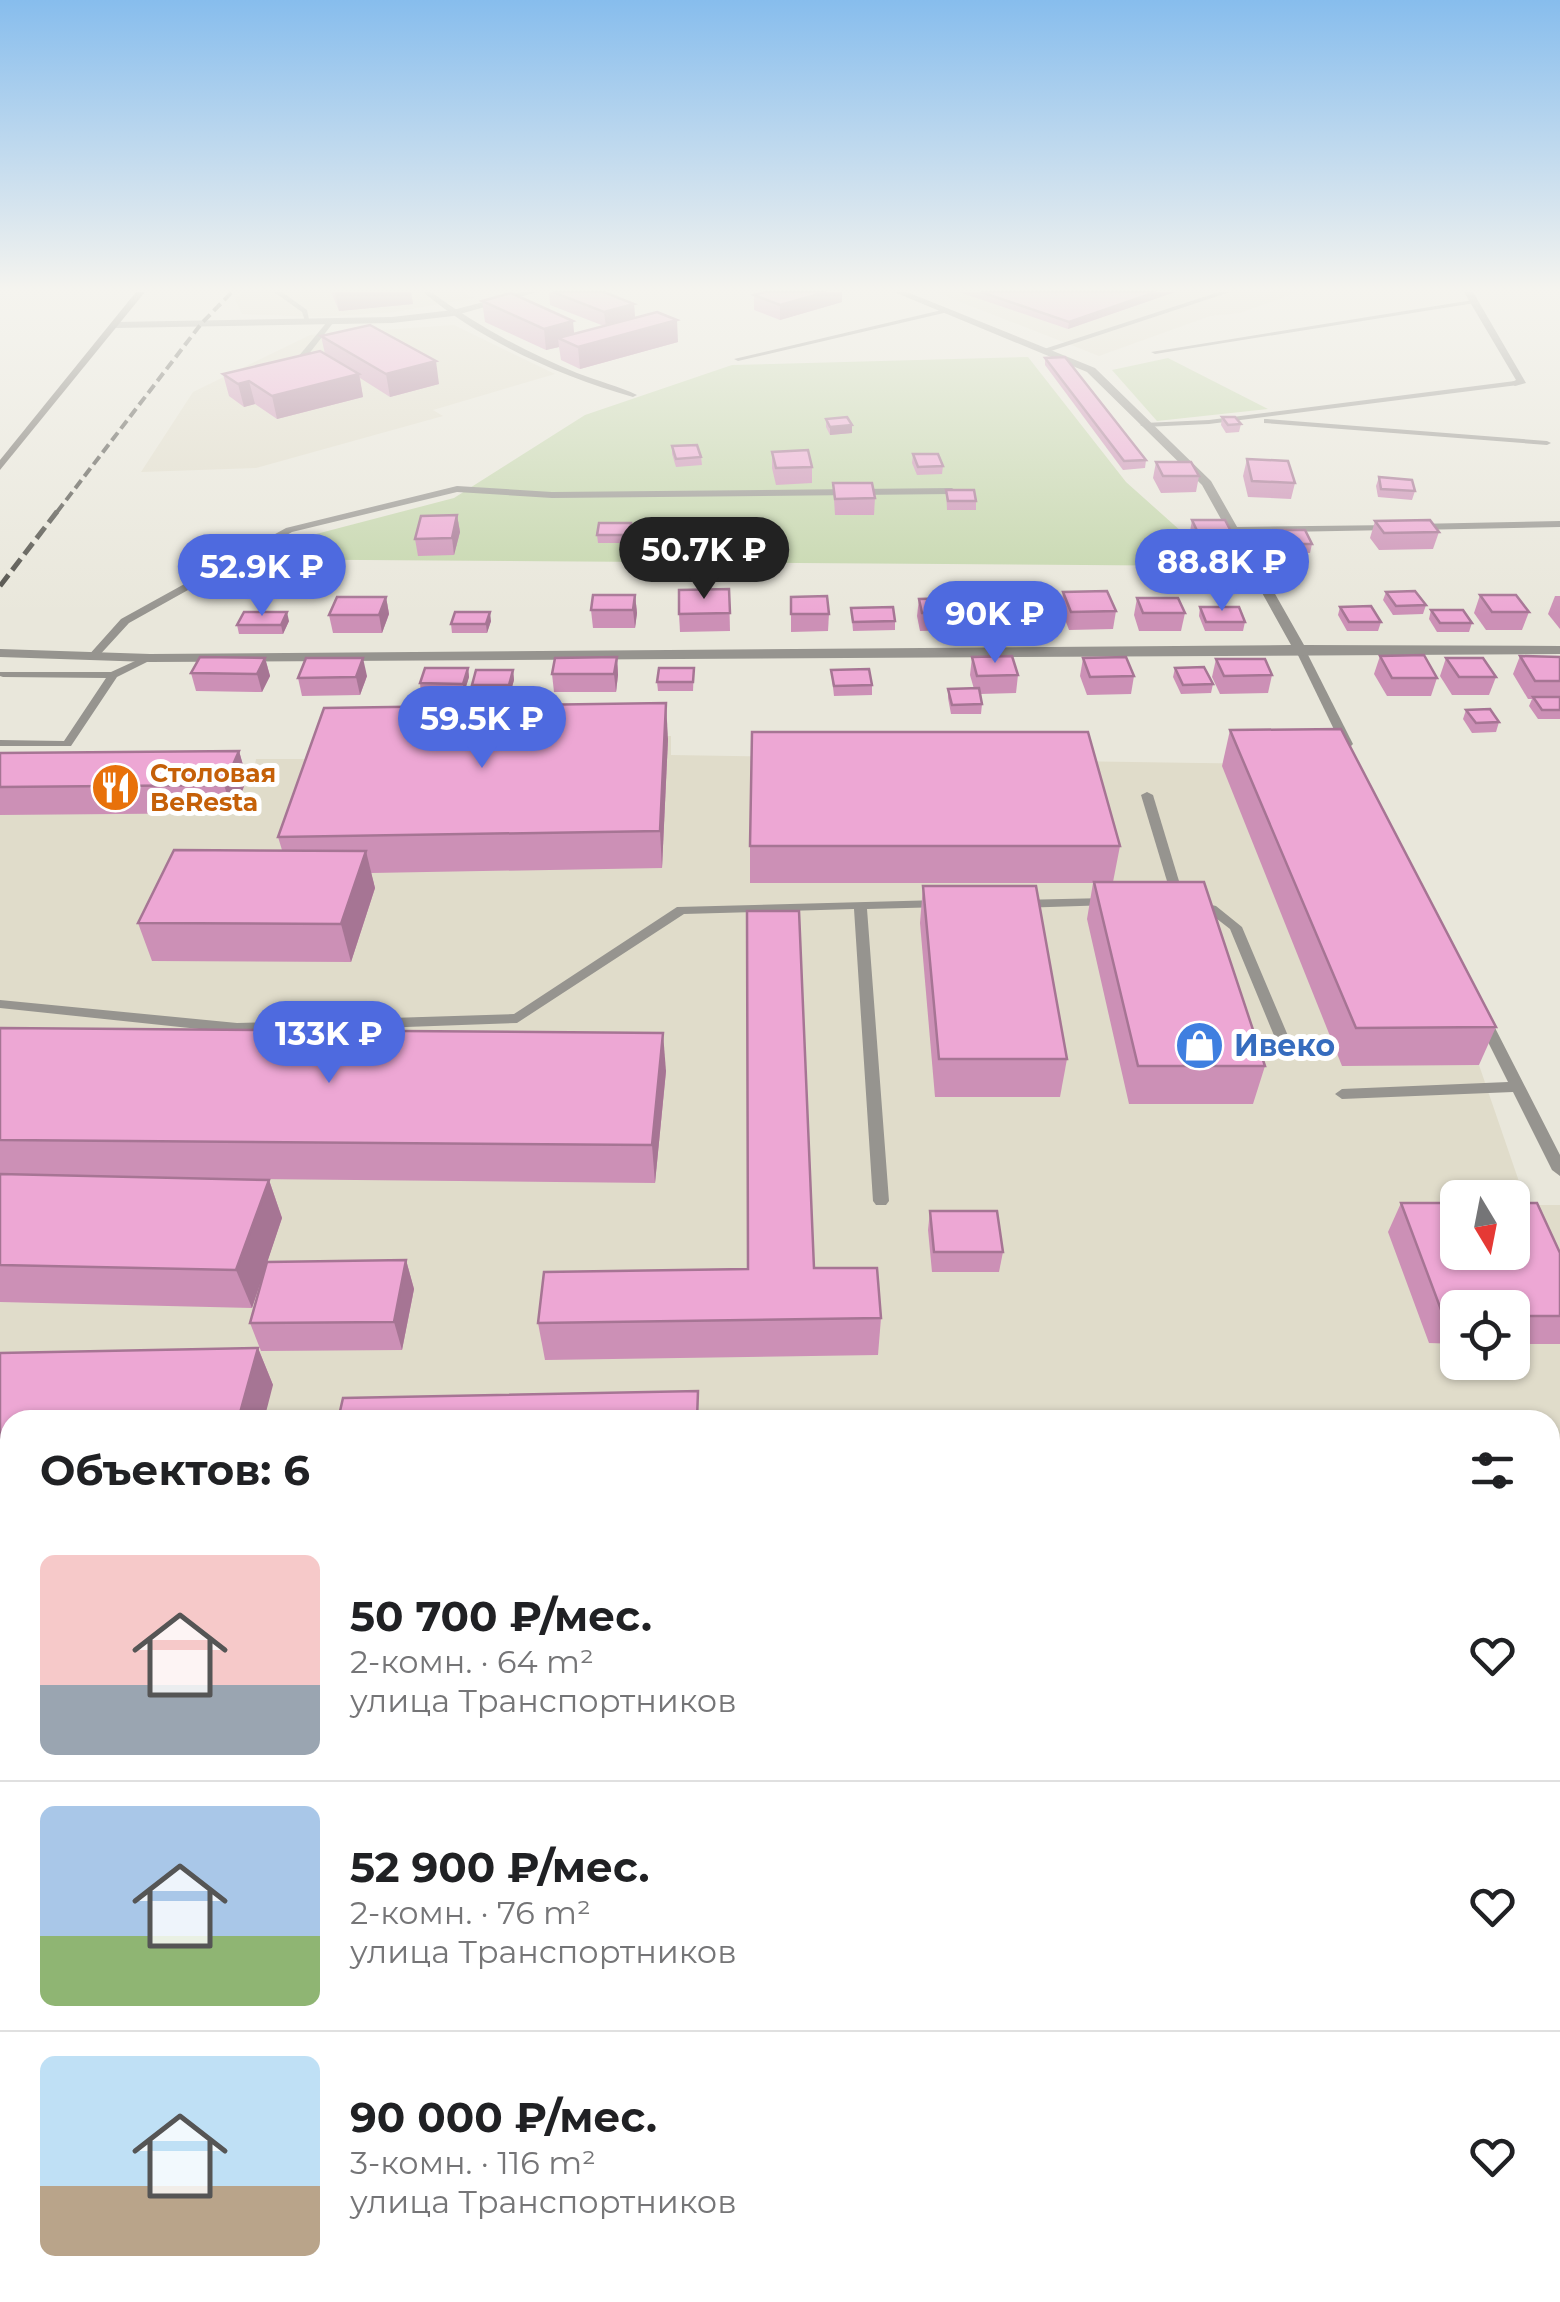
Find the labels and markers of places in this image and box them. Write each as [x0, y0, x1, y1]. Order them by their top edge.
pin: 50.7K ₽ [612, 517, 796, 602]
pin: 88.8K ₽ [1130, 529, 1314, 614]
pin: 52.9K ₽ [170, 534, 354, 619]
pin: 90K ₽ [925, 581, 1065, 666]
pin: 59.5K ₽ [390, 686, 574, 771]
place label: Столовая BeResta [150, 758, 276, 817]
restaurant icon: Столовая BeResta [89, 761, 141, 813]
pin: 133K ₽ [248, 1001, 410, 1086]
shop icon: Ивеко [1173, 1020, 1225, 1072]
place label: Ивеко [1234, 1027, 1335, 1064]

